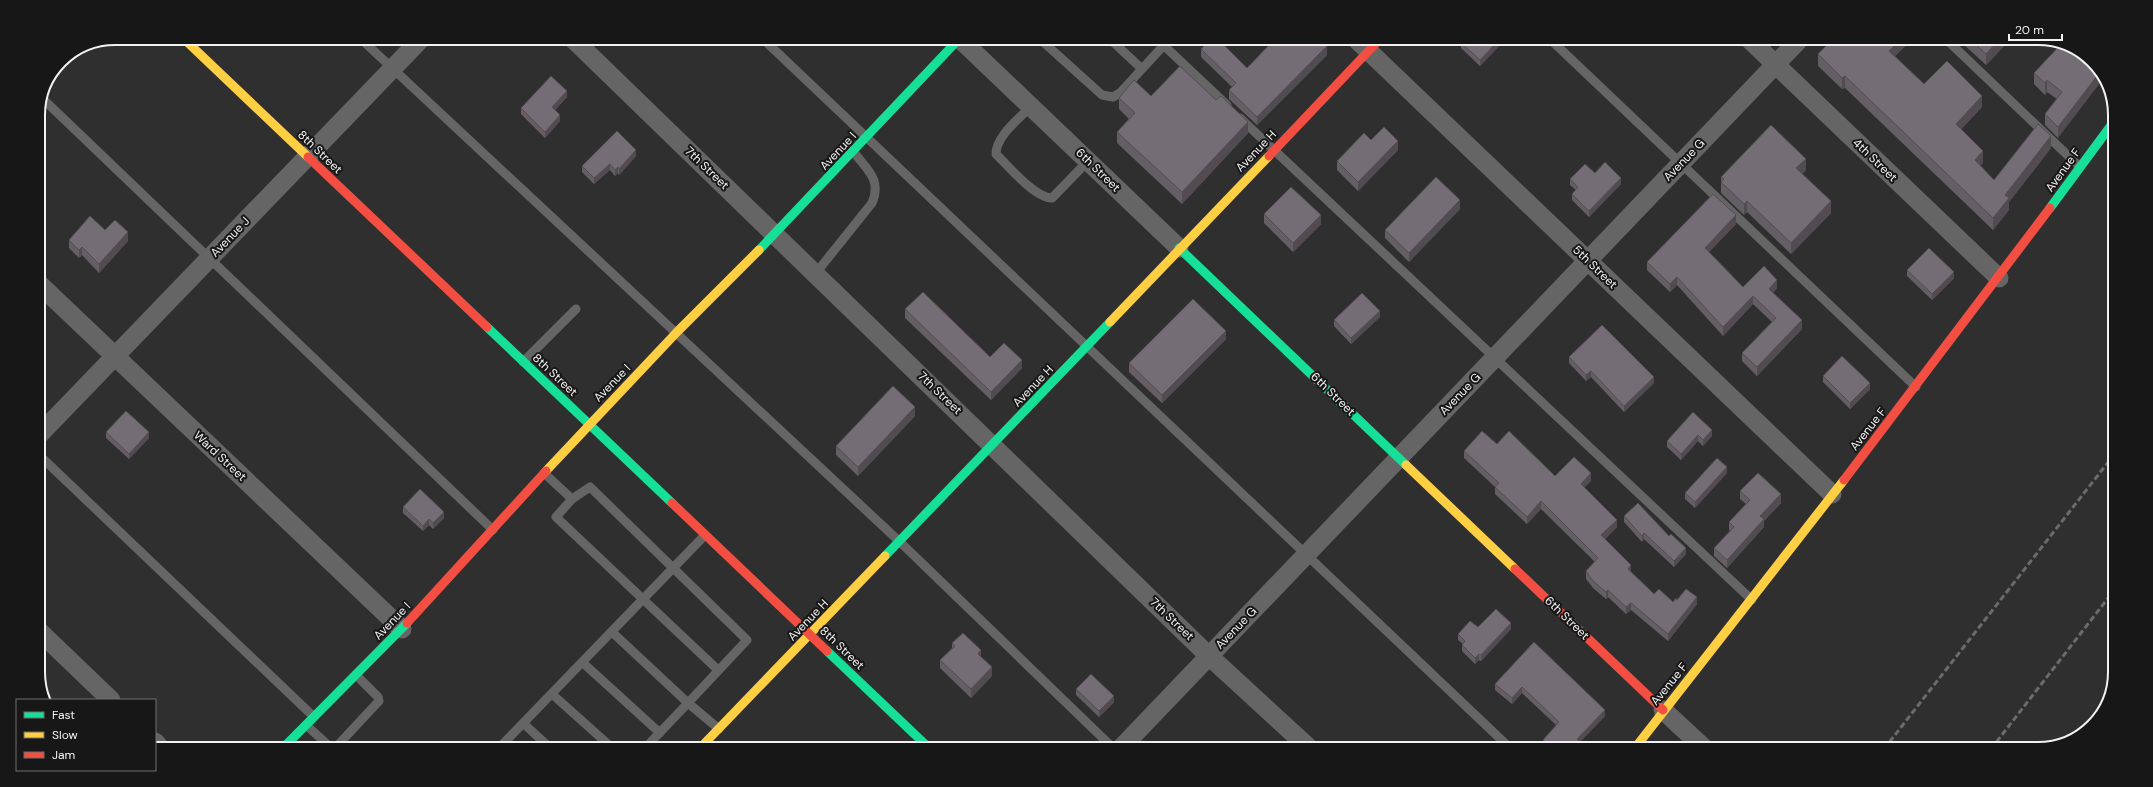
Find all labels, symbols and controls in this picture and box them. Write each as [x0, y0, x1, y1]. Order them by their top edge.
scale bar [2009, 16, 2062, 42]
text: 20 m [2015, 22, 2044, 38]
street label: 8th Street [294, 127, 346, 177]
street label: Avenue H [1232, 127, 1280, 175]
street label: Avenue I [816, 128, 860, 174]
street label: Avenue G [1660, 135, 1708, 185]
street label: 4th Street [1849, 135, 1901, 185]
street label: 7th Street [682, 143, 733, 193]
street label: Avenue F [2042, 144, 2085, 195]
street label: 6th Street [1072, 145, 1124, 196]
street label: Avenue J [207, 213, 253, 261]
street label: 5th Street [1569, 242, 1621, 292]
street label: 8th Street [529, 350, 581, 400]
street label: Avenue I [590, 361, 634, 405]
street label: Avenue H [1009, 362, 1057, 410]
street label: 7th Street [915, 368, 966, 418]
street label: 6th Street [1307, 369, 1359, 420]
street label: Avenue G [1436, 369, 1484, 419]
street label: Avenue F [1846, 404, 1890, 454]
street label: Ward Street [190, 427, 250, 485]
street label: 6th Street [1541, 593, 1593, 644]
street label: 7th Street [1147, 594, 1198, 644]
street label: Avenue H [784, 596, 832, 644]
street label: Avenue I [370, 599, 414, 643]
street label: Avenue G [1212, 603, 1260, 653]
street label: 8th Street [816, 623, 868, 673]
street label: Avenue F [1647, 659, 1691, 709]
legend [16, 699, 156, 771]
text: Fast [52, 707, 75, 723]
text: Slow [52, 727, 78, 743]
text: Jam [52, 747, 75, 763]

